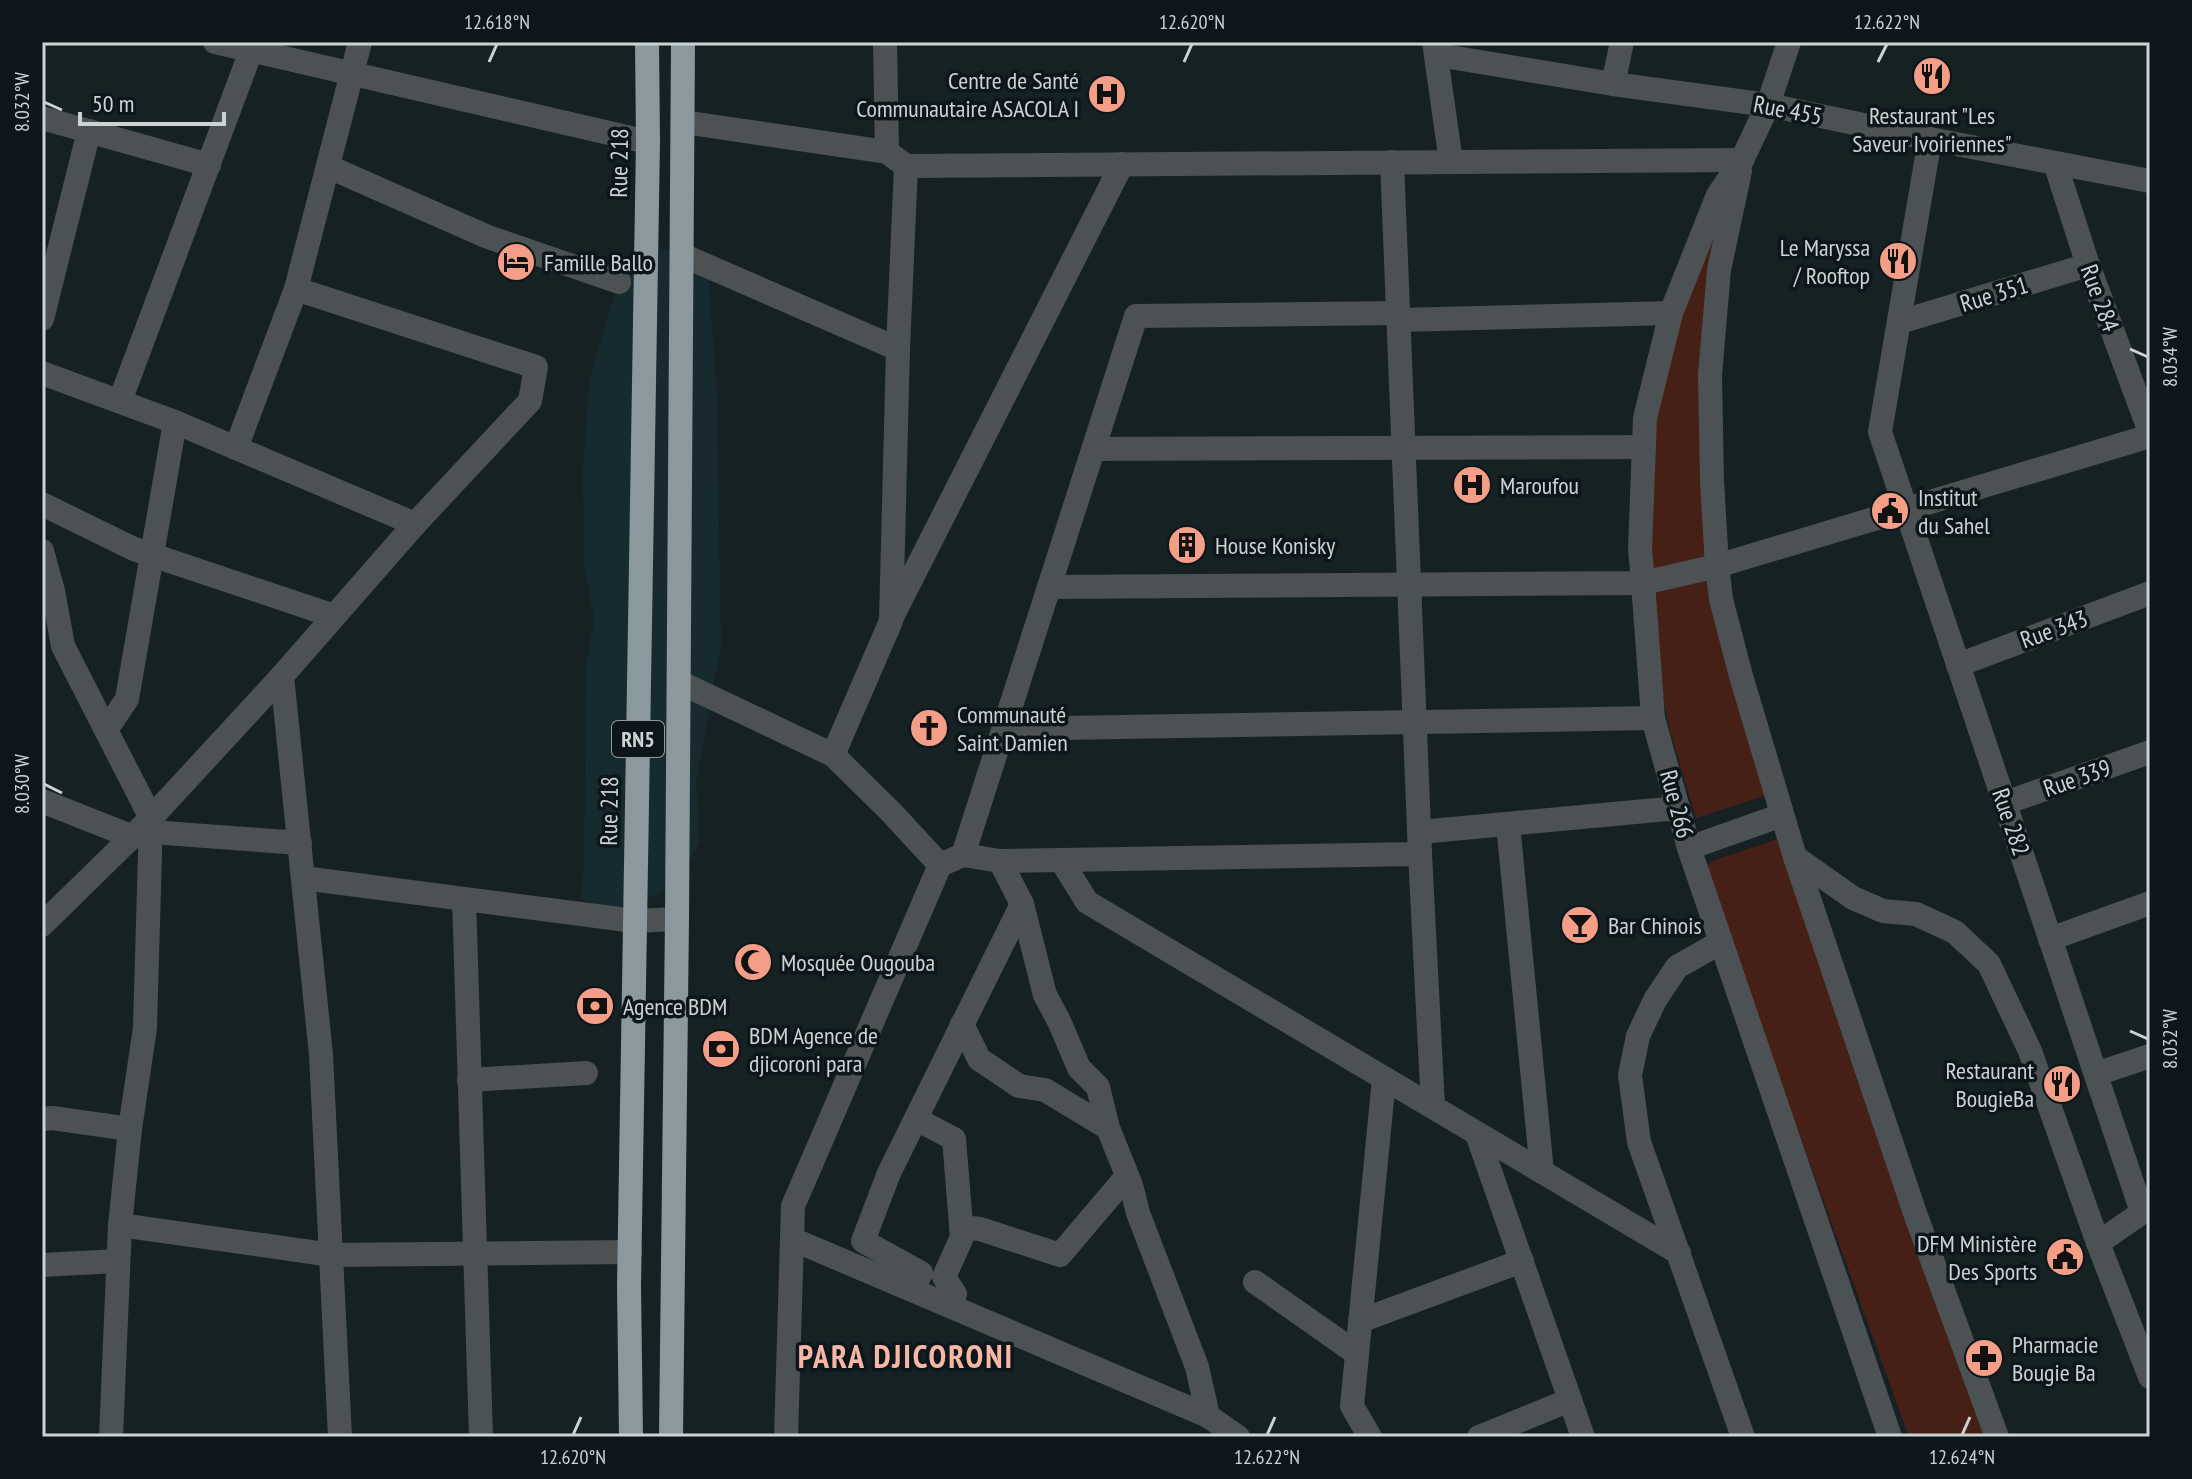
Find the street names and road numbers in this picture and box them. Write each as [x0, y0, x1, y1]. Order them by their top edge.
street label: Rue 455 [1751, 88, 1825, 132]
street label: Rue 218 [603, 128, 635, 198]
street label: Rue 284 [2074, 260, 2126, 336]
street label: Rue 351 [1956, 269, 2032, 319]
street label: Rue 343 [2016, 603, 2092, 655]
road number: RN5 [612, 721, 664, 757]
street label: Rue 339 [2039, 752, 2115, 804]
street label: Rue 266 [1653, 766, 1701, 842]
street label: Rue 218 [593, 776, 625, 846]
street label: Rue 282 [1985, 784, 2037, 860]

